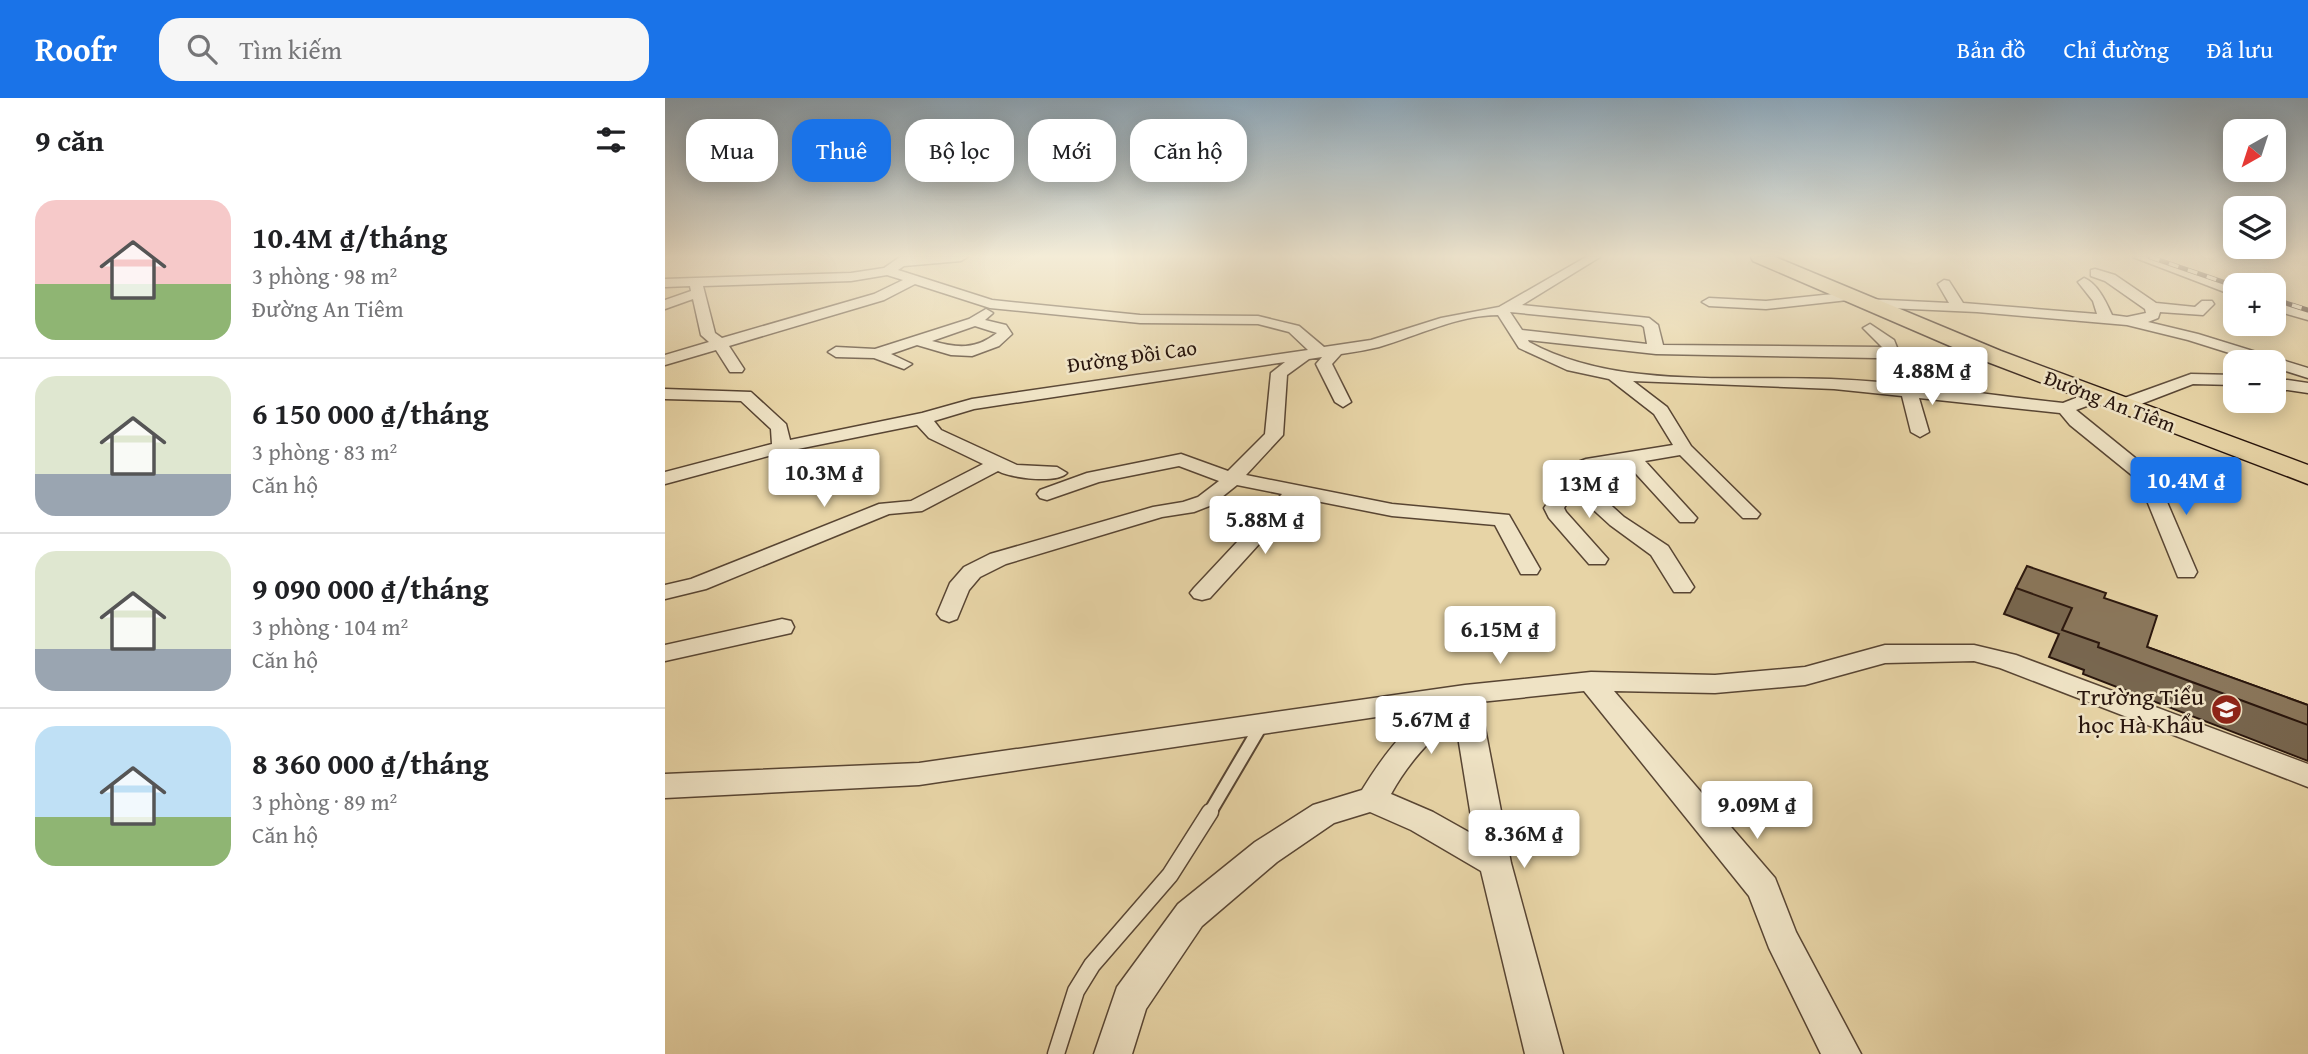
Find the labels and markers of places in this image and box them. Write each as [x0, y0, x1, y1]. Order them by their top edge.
pin: 4.88M ₫ [1867, 348, 1997, 407]
pin: 10.3M ₫ [759, 450, 889, 509]
pin: 10.4M ₫ [2121, 458, 2251, 517]
pin: 13M ₫ [1540, 460, 1638, 520]
pin: 5.88M ₫ [1200, 496, 1330, 556]
pin: 6.15M ₫ [1435, 606, 1565, 666]
place label: Trường Tiểu học Hà Khẩu [2077, 679, 2204, 742]
school or university icon: Trường Tiểu học Hà Khẩu [2210, 693, 2244, 727]
pin: 5.67M ₫ [1366, 696, 1496, 756]
pin: 9.09M ₫ [1692, 782, 1822, 841]
pin: 8.36M ₫ [1459, 810, 1589, 870]

